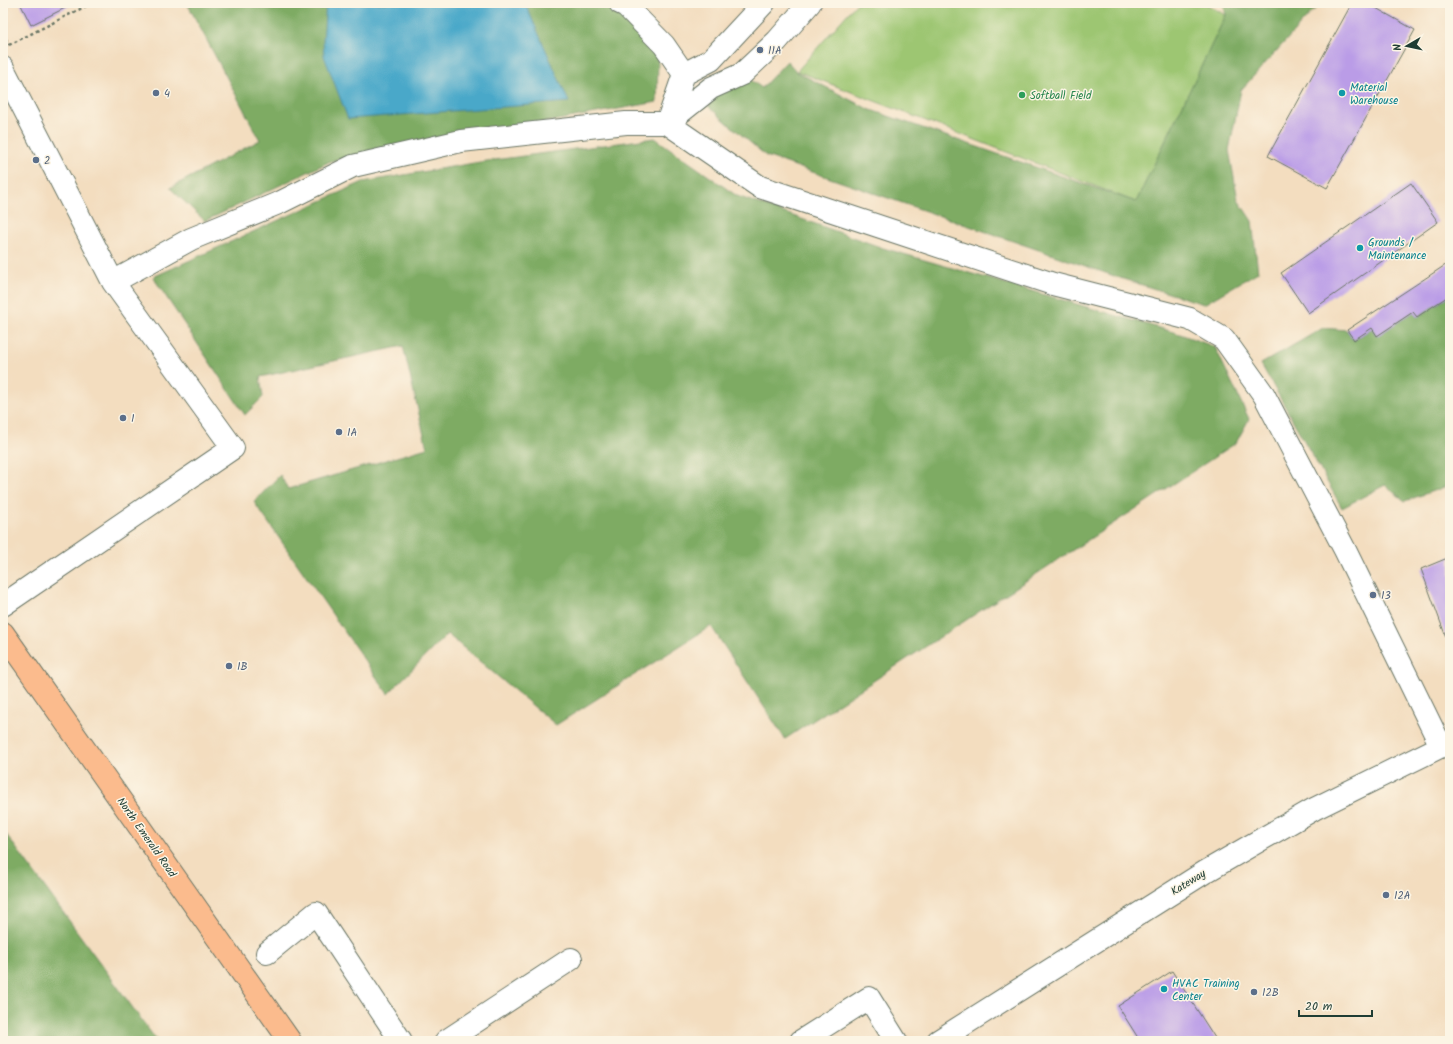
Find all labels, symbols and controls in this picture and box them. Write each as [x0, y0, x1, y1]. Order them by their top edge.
north arrow [1387, 26, 1427, 66]
place label: 11A [768, 42, 782, 60]
text: N [1389, 43, 1408, 52]
marker: 11A [755, 45, 765, 55]
place label: Material Warehouse [1350, 79, 1398, 110]
place label: 4 [164, 85, 170, 103]
place label: Softball Field [1030, 87, 1092, 105]
marker: 4 [151, 88, 161, 98]
marker: Material Warehouse [1337, 88, 1347, 98]
marker: Softball Field [1017, 90, 1027, 100]
place label: 2 [44, 152, 50, 170]
marker: 2 [31, 155, 41, 165]
place label: Grounds / Maintenance [1368, 234, 1426, 265]
marker: Grounds / Maintenance [1355, 243, 1365, 253]
place label: 1 [131, 410, 134, 428]
marker: 1 [118, 413, 128, 423]
place label: 1A [347, 424, 357, 442]
marker: 1A [334, 427, 344, 437]
place label: 13 [1381, 587, 1391, 605]
marker: 13 [1368, 590, 1378, 600]
place label: 1B [237, 658, 247, 676]
marker: 1B [224, 661, 234, 671]
street label: North Emerald Road [112, 794, 181, 882]
street label: Kateway [1167, 865, 1210, 901]
place label: 12A [1394, 887, 1411, 905]
marker: 12A [1381, 890, 1391, 900]
place label: HVAC Training Center [1172, 975, 1240, 1006]
marker: HVAC Training Center [1159, 984, 1169, 994]
place label: 12B [1262, 984, 1279, 1002]
marker: 12B [1249, 987, 1259, 997]
scale bar [1299, 992, 1372, 1018]
text: 20 m [1305, 997, 1333, 1016]

